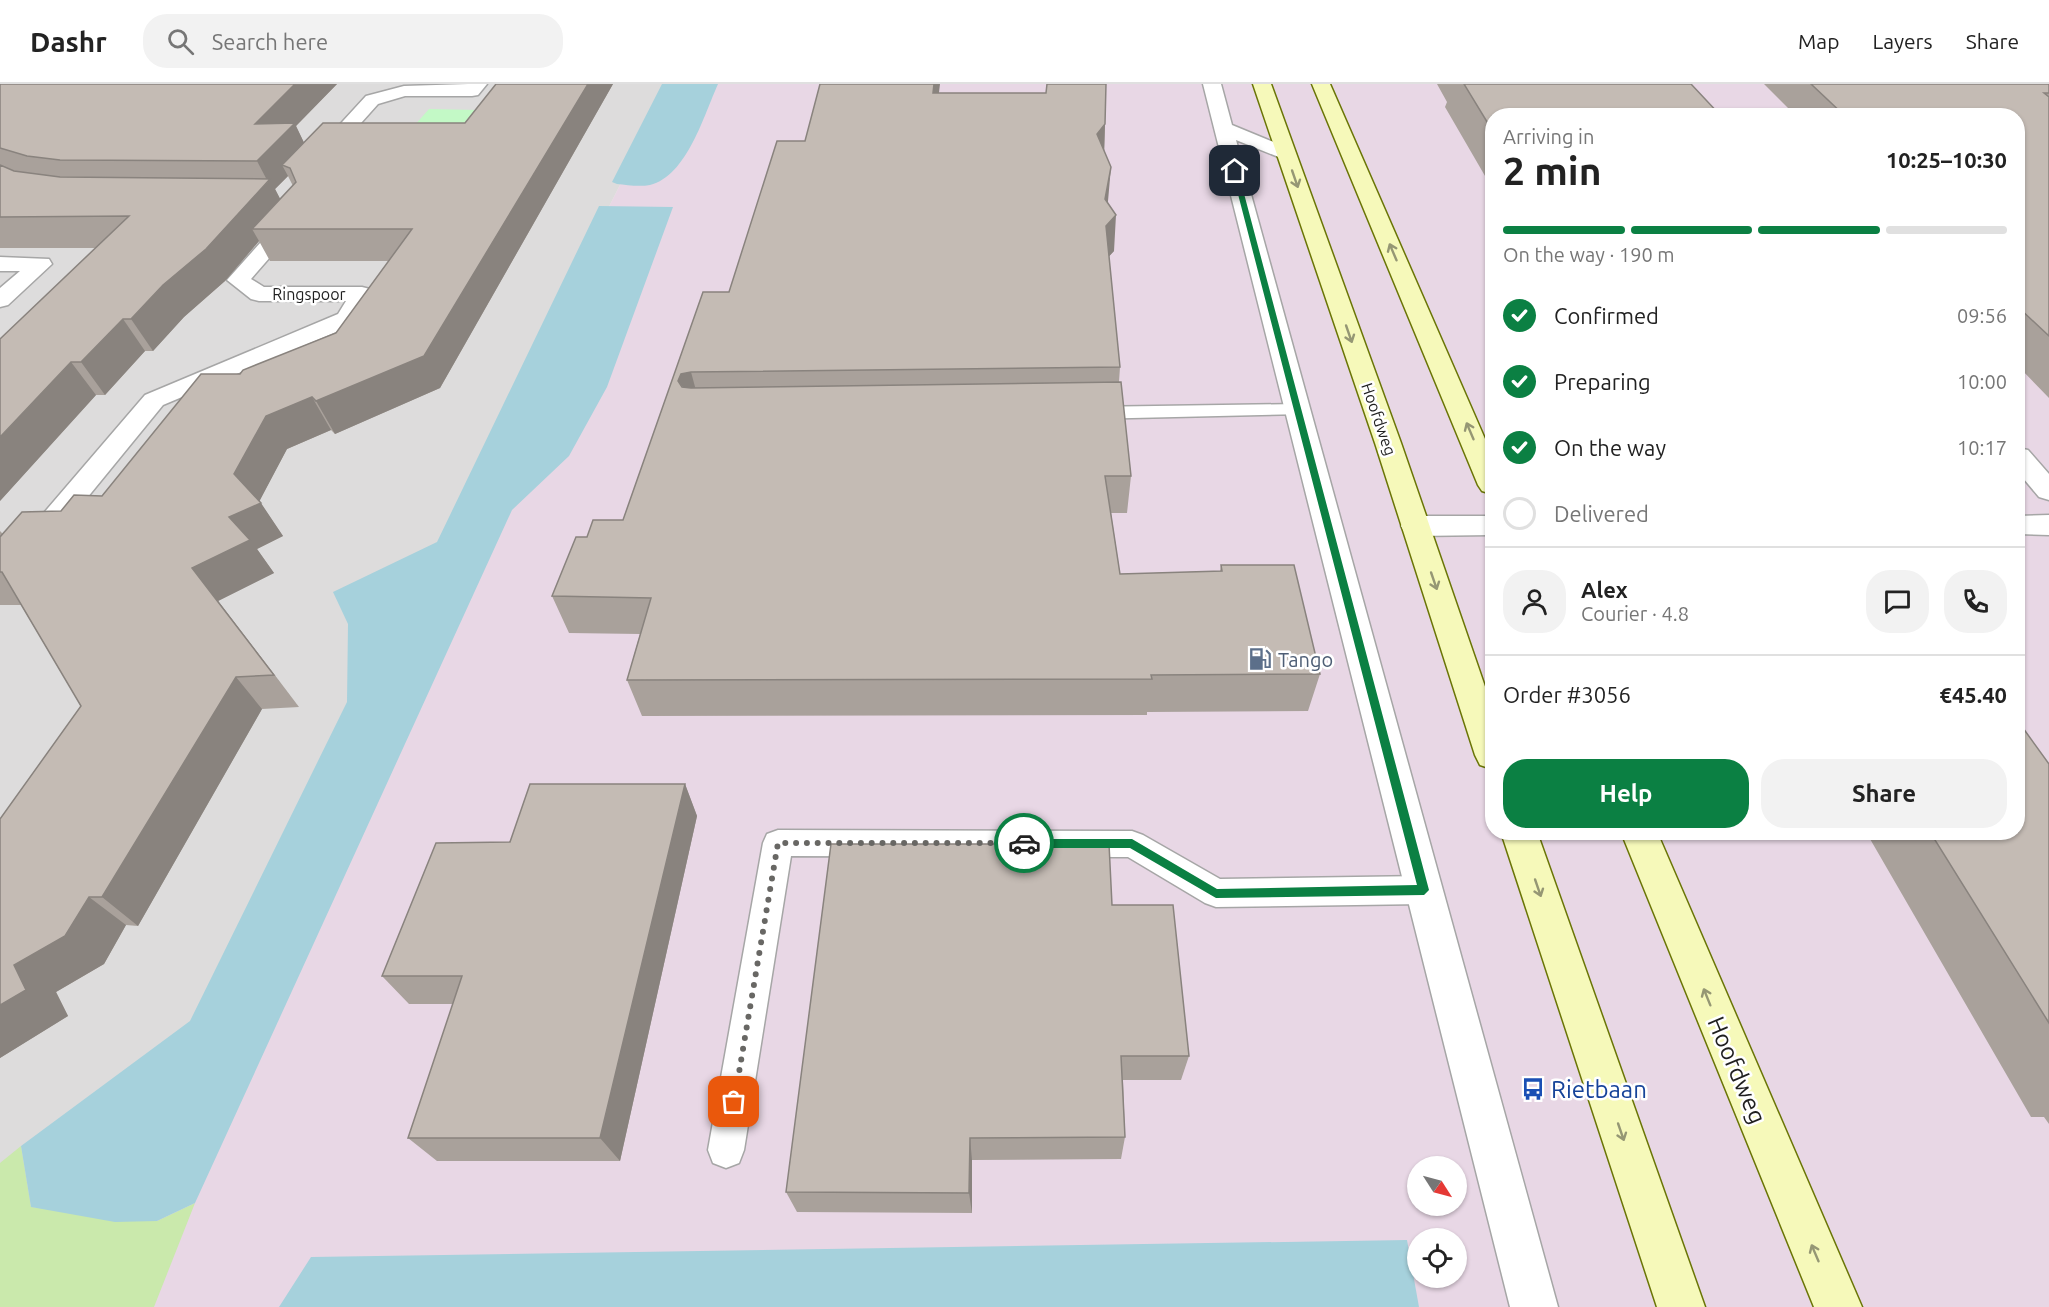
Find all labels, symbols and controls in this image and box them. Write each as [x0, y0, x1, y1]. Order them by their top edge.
search box [143, 14, 563, 68]
icon: search [164, 25, 197, 58]
text: Dashr [30, 26, 107, 57]
text: Search here [212, 29, 328, 54]
text: Map [1798, 29, 1839, 53]
text: Layers [1872, 29, 1933, 53]
text: Share [1966, 29, 2019, 53]
text: Arriving in [1503, 125, 1594, 148]
pin [1209, 145, 1260, 196]
text: 10:25–10:30 [1886, 147, 2007, 172]
text: 2 min [1503, 149, 1602, 192]
icon: home [1218, 154, 1251, 187]
one-way arrow [1291, 169, 1302, 188]
one-way arrow [1387, 243, 1398, 261]
text: On the way · 190 m [1503, 243, 1675, 266]
street label: Ringspoor [272, 285, 346, 303]
icon: check [1503, 299, 1536, 332]
text: Confirmed [1554, 303, 1659, 328]
text: 09:56 [1957, 304, 2007, 327]
one-way arrow [1345, 324, 1356, 343]
icon: check [1503, 365, 1536, 398]
text: Preparing [1554, 369, 1651, 394]
text: 10:00 [1957, 370, 2007, 393]
street label: Hoofdweg [1358, 380, 1400, 458]
one-way arrow [1463, 422, 1474, 440]
icon: check [1503, 431, 1536, 464]
text: On the way [1554, 435, 1666, 460]
text: 10:17 [1957, 436, 2007, 459]
text: Delivered [1554, 501, 1649, 526]
button: person [1503, 570, 1566, 633]
button: chat [1866, 570, 1929, 633]
button: phone [1944, 570, 2007, 633]
one-way arrow [1429, 571, 1440, 590]
text: Alex [1581, 577, 1628, 602]
text: Courier · 4.8 [1581, 602, 1689, 625]
fuel station icon: Tango [1247, 646, 1273, 672]
place label: Tango [1278, 648, 1333, 671]
text: Order #3056 [1503, 682, 1631, 707]
text: €45.40 [1940, 682, 2007, 707]
button: Help [1503, 759, 1749, 828]
button: Share [1761, 759, 2007, 828]
courier [994, 813, 1054, 873]
icon: car [1008, 827, 1041, 860]
one-way arrow [1533, 878, 1544, 897]
one-way arrow [1701, 988, 1712, 1007]
street label: Hoofdweg [1702, 1012, 1772, 1128]
pin [708, 1076, 759, 1127]
bus stop icon: Rietbaan [1520, 1076, 1546, 1102]
place label: Rietbaan [1551, 1076, 1647, 1103]
icon: bag [717, 1085, 750, 1118]
one-way arrow [1616, 1122, 1627, 1141]
north arrow [1407, 1156, 1467, 1216]
map controls [1407, 1156, 1467, 1288]
button: locate [1407, 1228, 1467, 1288]
one-way arrow [1809, 1244, 1820, 1263]

